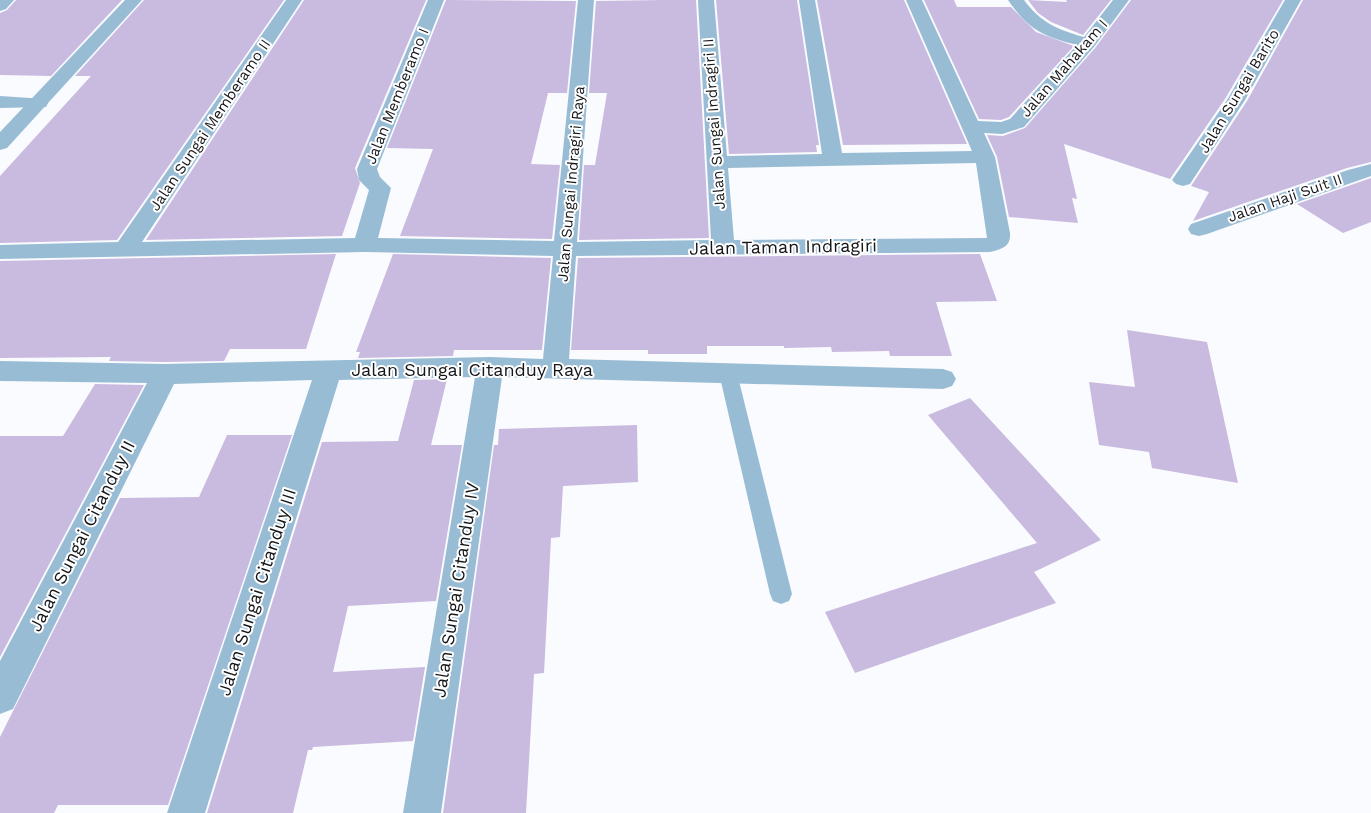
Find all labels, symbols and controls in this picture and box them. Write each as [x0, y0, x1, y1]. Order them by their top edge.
street label: Jalan Mahakam I [1017, 15, 1111, 121]
street label: Jalan Memberamo I [361, 25, 433, 167]
street label: Jalan Sungai Barito [1195, 26, 1283, 156]
street label: Jalan Sungai Memberamo II [146, 36, 274, 214]
street label: Jalan Sungai Indragiri II [699, 38, 729, 210]
street label: Jalan Sungai Indragiri Raya [553, 85, 589, 283]
street label: Jalan Haji Suit II [1225, 170, 1345, 226]
street label: Jalan Taman Indragiri [689, 234, 877, 259]
street label: Jalan Sungai Citanduy Raya [351, 359, 593, 380]
street label: Jalan Sungai Citanduy II [24, 437, 139, 635]
street label: Jalan Sungai Citanduy IV [428, 480, 483, 699]
street label: Jalan Sungai Citanduy III [213, 486, 300, 698]

